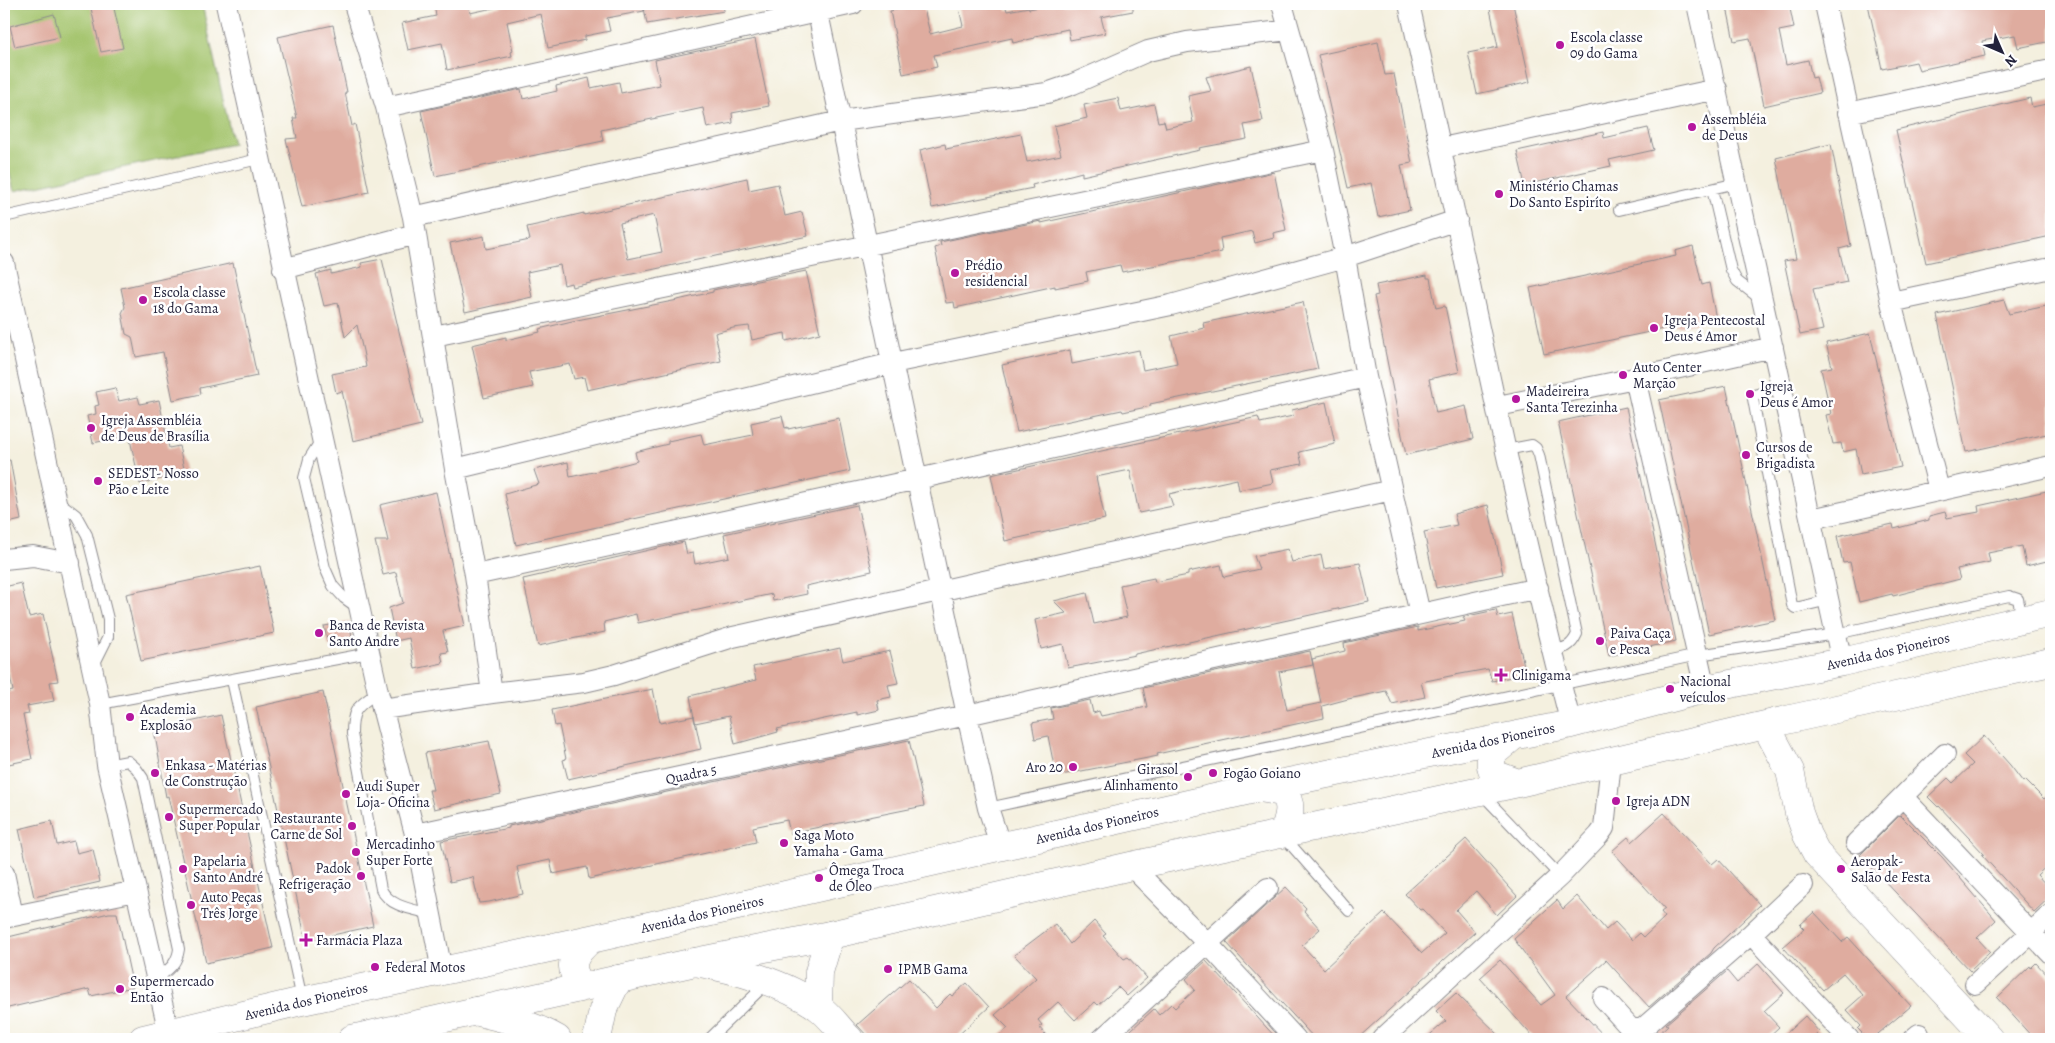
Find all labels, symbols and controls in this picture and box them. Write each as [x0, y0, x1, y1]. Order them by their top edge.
place label: Escola classe 09 do Gama [1570, 28, 1643, 63]
north arrow [1978, 28, 2028, 78]
marker: Escola classe 09 do Gama [1554, 39, 1566, 51]
text: N [2001, 51, 2021, 71]
place label: Assembléia de Deus [1701, 110, 1767, 145]
marker: Assembléia de Deus [1686, 121, 1698, 133]
place label: Ministério Chamas Do Santo Espiríto [1509, 177, 1618, 212]
marker: Ministério Chamas Do Santo Espiríto [1493, 188, 1505, 200]
place label: Prédio residencial [965, 256, 1028, 291]
marker: Prédio residencial [949, 267, 961, 279]
place label: Escola classe 18 do Gama [153, 283, 226, 318]
marker: Escola classe 18 do Gama [137, 294, 149, 306]
place label: Igreja Pentecostal Deus é Amor [1664, 311, 1765, 346]
marker: Igreja Pentecostal Deus é Amor [1648, 322, 1660, 334]
place label: Auto Center Marção [1632, 358, 1702, 393]
marker: Auto Center Marção [1617, 369, 1629, 381]
place label: Igreja Deus é Amor [1760, 377, 1834, 412]
place label: Madeireira Santa Terezinha [1526, 382, 1618, 417]
marker: Igreja Deus é Amor [1744, 388, 1756, 400]
marker: Madeireira Santa Terezinha [1510, 393, 1522, 405]
place label: Igreja Assembléia de Deus de Brasília [101, 411, 210, 446]
marker: Igreja Assembléia de Deus de Brasília [85, 422, 97, 434]
place label: Cursos de Brigadista [1756, 438, 1816, 473]
marker: Cursos de Brigadista [1740, 449, 1752, 461]
place label: SEDEST- Nosso Pão e Leite [108, 464, 199, 499]
marker: SEDEST- Nosso Pão e Leite [92, 475, 104, 487]
place label: Banca de Revista Santo Andre [329, 616, 425, 651]
place label: Paiva Caça e Pesca [1610, 624, 1671, 659]
marker: Banca de Revista Santo Andre [313, 627, 325, 639]
street label: Avenida dos Pioneiros [1824, 628, 1951, 675]
marker: Paiva Caça e Pesca [1594, 635, 1606, 647]
place label: Clinigama [1512, 666, 1572, 685]
marker: Clinigama [1494, 668, 1508, 682]
place label: Nacional veículos [1679, 672, 1731, 707]
marker: Nacional veículos [1664, 683, 1676, 695]
place label: Academia Explosão [139, 700, 197, 735]
marker: Academia Explosão [124, 711, 136, 723]
street label: Avenida dos Pioneiros [1429, 718, 1557, 763]
place label: Enkasa - Matérias de Construção [165, 756, 267, 791]
place label: Aro 20 [1025, 758, 1063, 777]
street label: Quadra 5 [664, 760, 718, 789]
place label: Girasol Alinhamento [1103, 760, 1179, 795]
marker: Aro 20 [1067, 761, 1079, 773]
place label: Fogão Goiano [1223, 764, 1301, 783]
marker: Enkasa - Matérias de Construção [149, 767, 161, 779]
marker: Fogão Goiano [1207, 767, 1219, 779]
marker: Girasol Alinhamento [1182, 771, 1194, 783]
place label: Audi Super Loja- Oficina [355, 777, 430, 812]
marker: Audi Super Loja- Oficina [340, 788, 352, 800]
place label: Igreja ADN [1626, 792, 1690, 811]
marker: Igreja ADN [1610, 795, 1622, 807]
place label: Supermercado Super Popular [179, 800, 263, 835]
street label: Avenida dos Pioneiros [1033, 802, 1160, 849]
place label: Restaurante Carne de Sol [271, 809, 343, 844]
marker: Supermercado Super Popular [163, 811, 175, 823]
marker: Restaurante Carne de Sol [346, 820, 358, 832]
place label: Saga Moto Yamaha - Gama [793, 826, 884, 861]
place label: Mercadinho Super Forte [366, 835, 435, 870]
marker: Saga Moto Yamaha - Gama [778, 837, 790, 849]
marker: Mercadinho Super Forte [350, 846, 362, 858]
place label: Papelaria Santo André [193, 852, 263, 887]
place label: Aeropak- Salão de Festa [1850, 852, 1931, 887]
place label: Padok Refrigeração [278, 859, 351, 894]
place label: Ômega Troca de Óleo [829, 861, 905, 896]
marker: Papelaria Santo André [177, 863, 189, 875]
marker: Aeropak- Salão de Festa [1835, 863, 1847, 875]
marker: Padok Refrigeração [355, 870, 367, 882]
marker: Ômega Troca de Óleo [813, 872, 825, 884]
place label: Auto Peças Três Jorge [200, 888, 262, 923]
street label: Avenida dos Pioneiros [638, 891, 765, 938]
marker: Auto Peças Três Jorge [185, 899, 197, 911]
place label: Farmácia Plaza [316, 931, 403, 950]
marker: Farmácia Plaza [300, 934, 312, 946]
place label: Federal Motos [385, 958, 465, 977]
place label: IPMB Gama [898, 960, 968, 979]
marker: Federal Motos [369, 961, 381, 973]
marker: IPMB Gama [882, 963, 894, 975]
place label: Supermercado Então [130, 972, 214, 1007]
street label: Avenida dos Pioneiros [242, 978, 369, 1025]
marker: Supermercado Então [114, 983, 126, 995]

